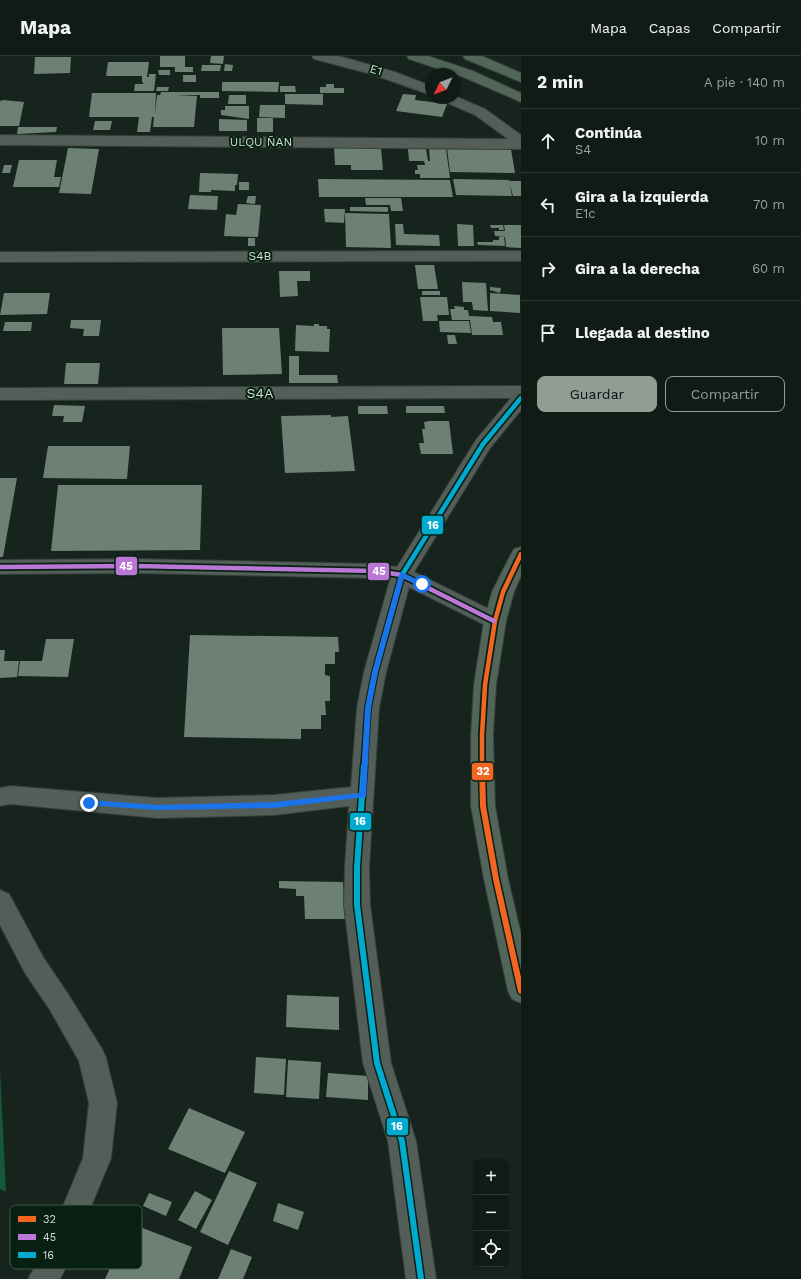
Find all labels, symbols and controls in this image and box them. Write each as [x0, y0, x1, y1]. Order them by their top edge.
text: Mapa [20, 16, 71, 39]
text: Mapa [590, 20, 627, 36]
text: Capas [649, 20, 690, 36]
text: Compartir [712, 20, 781, 36]
street label: E1 [368, 62, 384, 78]
north arrow [425, 68, 461, 104]
text: 2 min [537, 72, 583, 92]
text: A pie · 140 m [704, 75, 785, 90]
text: Continúa [575, 124, 642, 142]
icon: ahead [537, 130, 559, 152]
text: 10 m [755, 133, 785, 148]
street label: ULQU ÑAN [230, 135, 292, 149]
text: S4 [575, 142, 591, 157]
text: Gira a la izquierda [575, 188, 708, 206]
icon: left [537, 194, 559, 216]
text: 70 m [753, 197, 785, 212]
text: E1c [575, 206, 596, 221]
street label: S4B [249, 249, 272, 263]
icon: right [537, 258, 559, 280]
text: Gira a la derecha [575, 260, 700, 278]
text: 60 m [752, 261, 785, 276]
icon: arrive [537, 322, 559, 344]
text: Llegada al destino [575, 324, 710, 342]
button: Guardar [537, 376, 657, 412]
button: Compartir [665, 376, 785, 412]
street label: S4A [247, 385, 273, 401]
line badge: 16 [421, 515, 444, 535]
text: 16 [427, 519, 439, 532]
line badge: 45 [115, 556, 138, 576]
text: 45 [119, 560, 133, 573]
line badge: 45 [367, 562, 390, 581]
text: 45 [372, 565, 386, 578]
route start [413, 575, 431, 593]
line badge: 32 [471, 762, 494, 781]
text: 32 [476, 765, 490, 778]
route end [80, 794, 98, 812]
line badge: 16 [349, 812, 372, 831]
text: 16 [354, 815, 366, 828]
line badge: 16 [386, 1117, 409, 1136]
text: 16 [391, 1120, 403, 1133]
map controls [473, 1159, 509, 1267]
button: + [473, 1159, 509, 1195]
button: − [473, 1195, 509, 1231]
legend [10, 1205, 142, 1269]
text: 32 [43, 1213, 56, 1226]
text: 45 [43, 1231, 56, 1244]
button: locate [473, 1231, 509, 1267]
text: 16 [43, 1249, 54, 1262]

